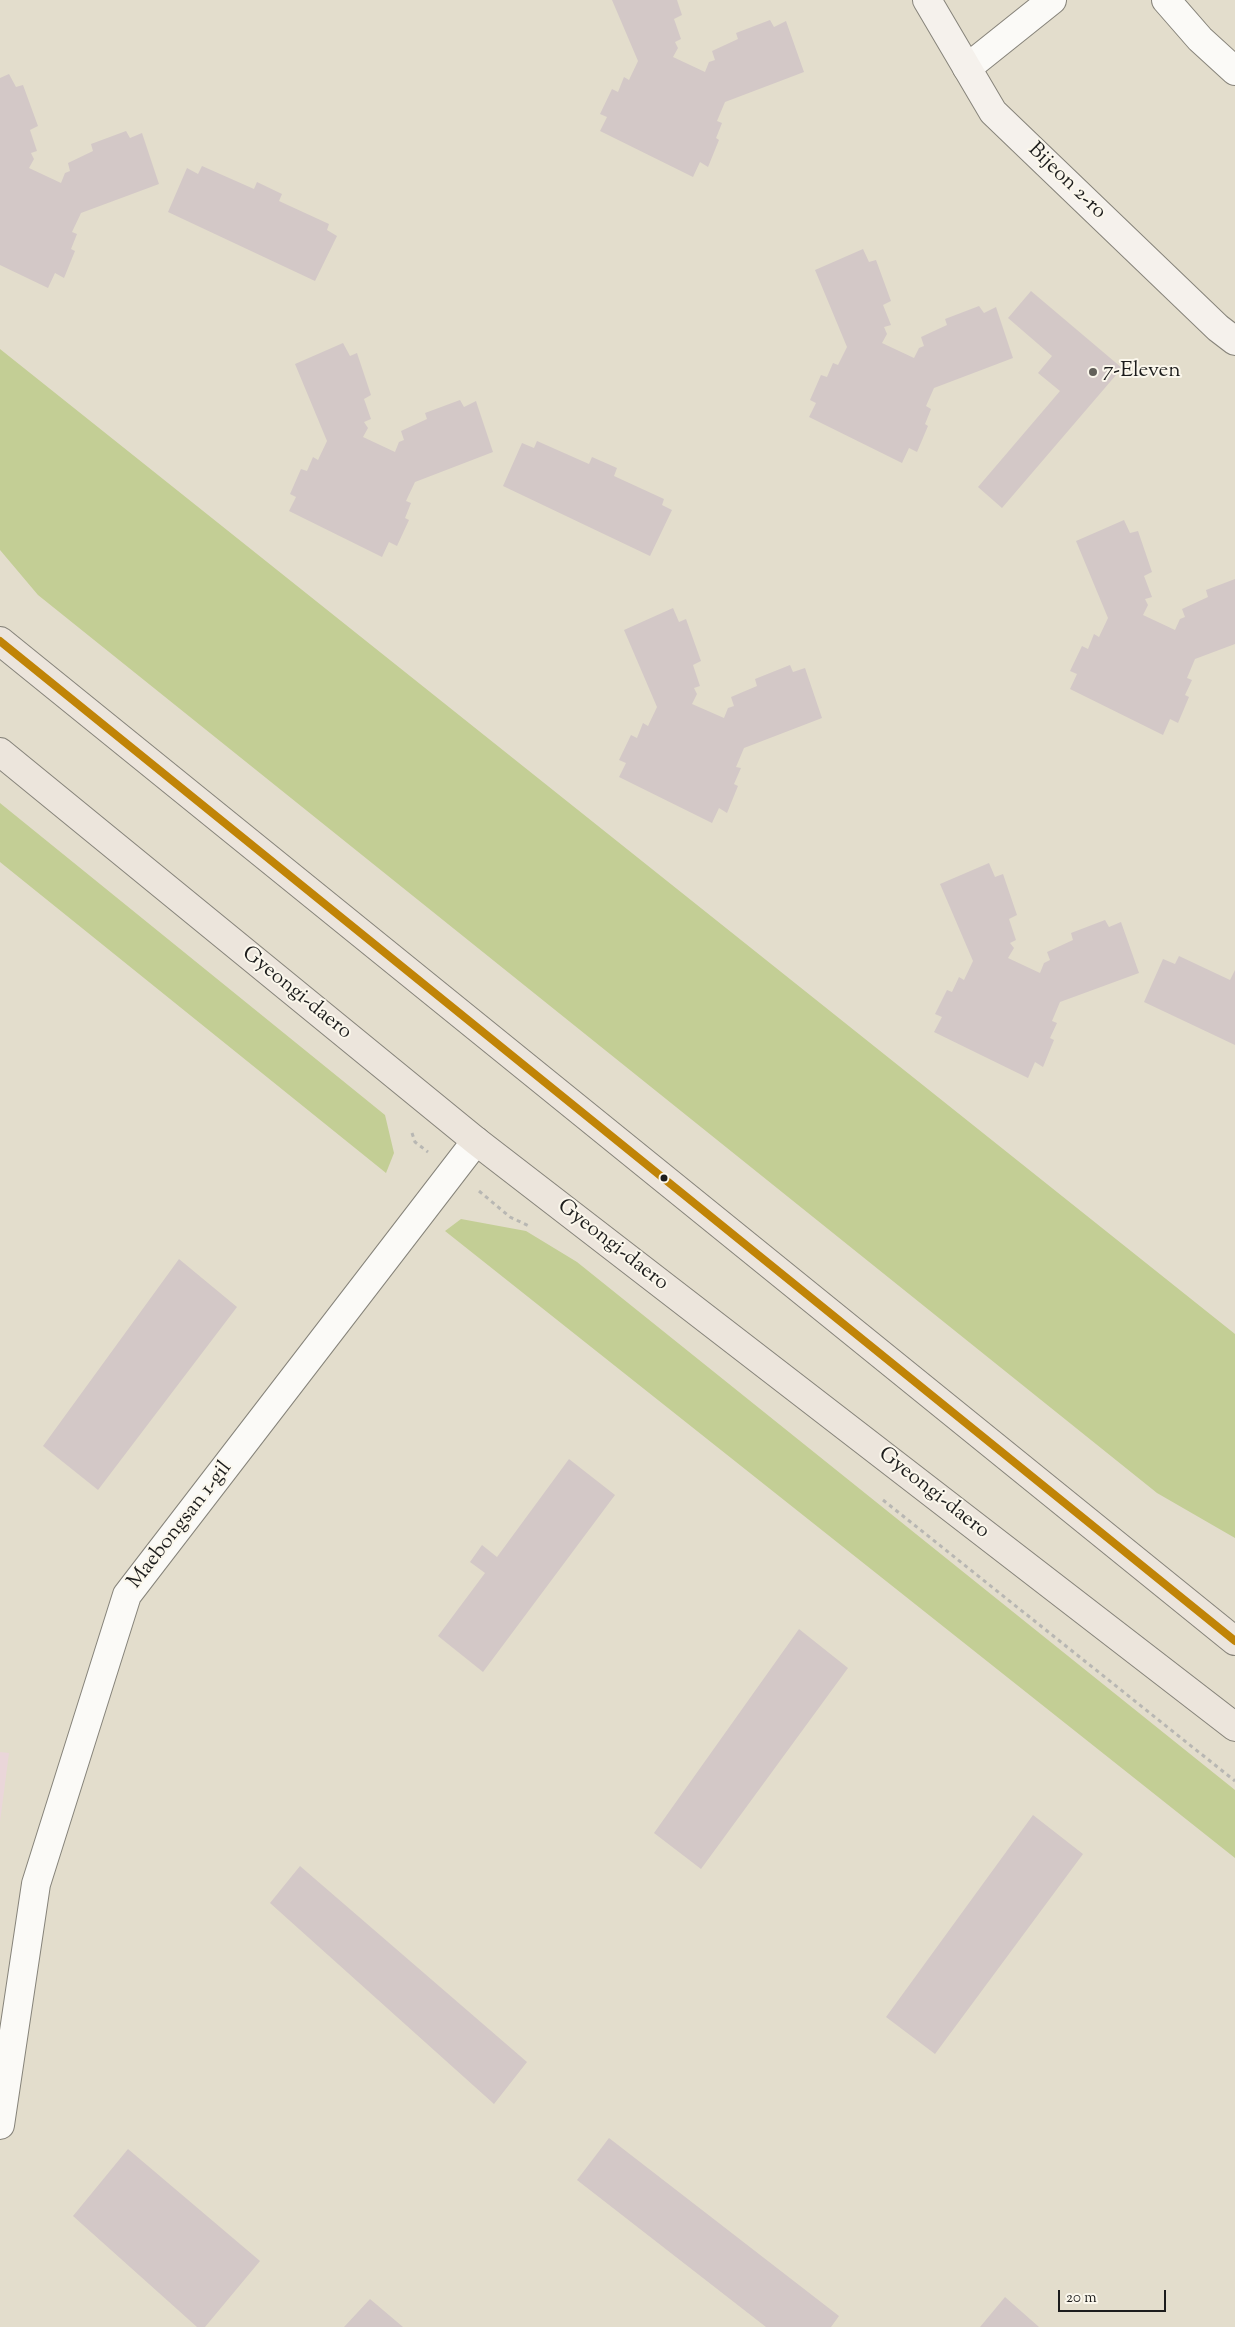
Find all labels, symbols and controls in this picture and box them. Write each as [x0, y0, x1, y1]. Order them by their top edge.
street label: Bijeon 2-ro [1021, 138, 1111, 226]
place label: 7-Eleven [1103, 359, 1181, 385]
marker: 7-Eleven [1087, 366, 1099, 378]
street label: Gyeongi-daero [236, 942, 356, 1046]
unlabelled marker [659, 1173, 669, 1183]
street label: Gyeongi-daero [551, 1195, 673, 1297]
street label: Gyeongi-daero [872, 1443, 994, 1545]
street label: Maebongsan 1-gil [123, 1457, 239, 1595]
scale bar [1060, 2280, 1168, 2312]
text: 20 m [1066, 2288, 1097, 2309]

